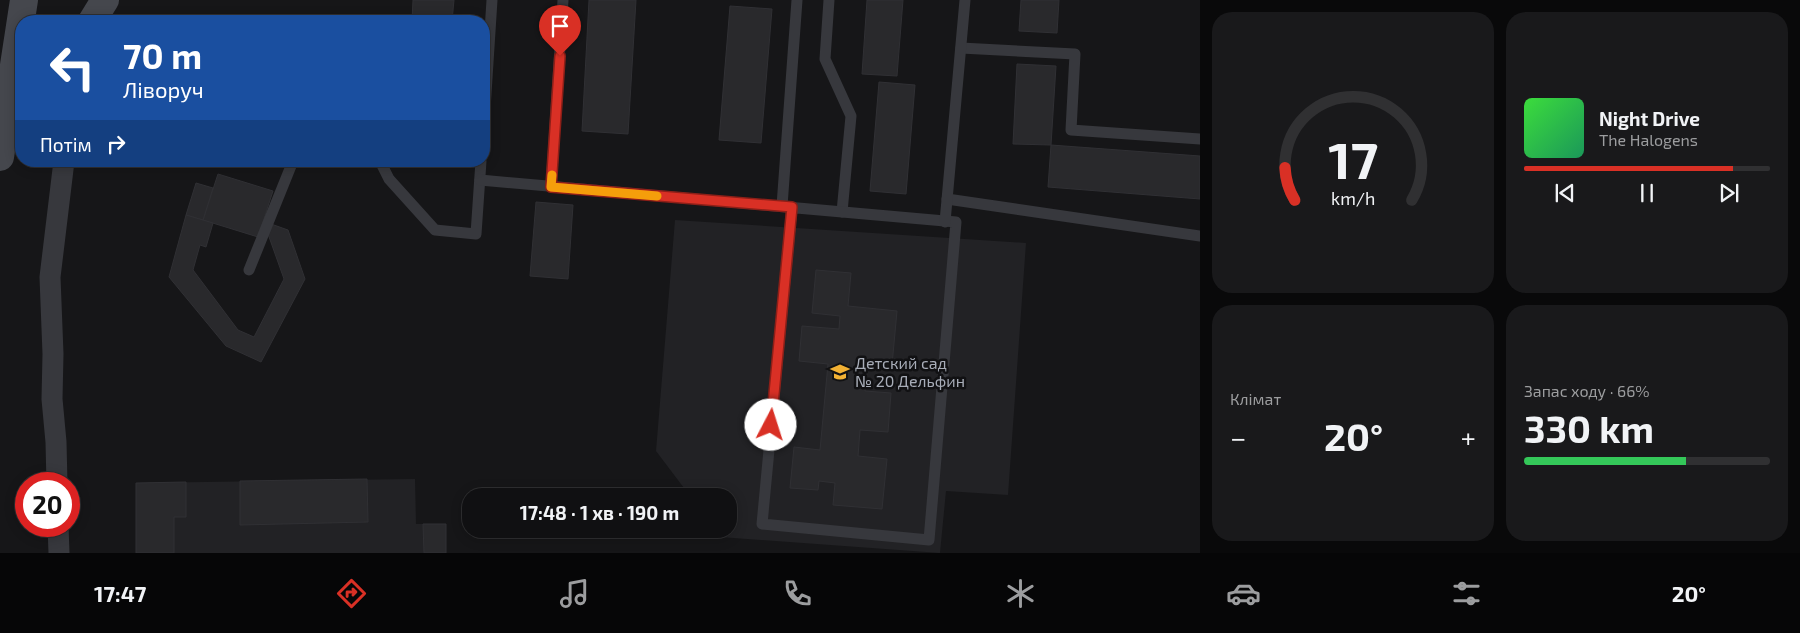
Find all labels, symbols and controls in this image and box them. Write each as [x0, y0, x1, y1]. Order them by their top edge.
pin [539, 5, 581, 56]
icon: arrive [546, 12, 574, 40]
text: 70 m [123, 34, 202, 76]
icon: left [40, 35, 105, 100]
text: Ліворуч [123, 76, 204, 102]
text: Night Drive [1599, 107, 1700, 130]
text: 17 [1328, 127, 1378, 189]
icon: right [102, 130, 130, 158]
text: The Halogens [1599, 130, 1698, 149]
text: Потім [40, 133, 92, 156]
icon: previous [1551, 179, 1579, 207]
icon: pause [1633, 179, 1661, 207]
icon: next [1715, 179, 1743, 207]
text: km/h [1331, 187, 1375, 209]
place label: Детский сад № 20 Дельфин [855, 353, 965, 390]
school or university icon: Детский сад № 20 Дельфин [829, 361, 851, 383]
text: Запас ходу · 66% [1524, 381, 1650, 400]
text: Клімат [1230, 389, 1281, 408]
position arrow [744, 398, 796, 450]
text: 330 km [1524, 405, 1654, 451]
text: 20° [1324, 413, 1383, 459]
text: − [1230, 420, 1246, 454]
text: + [1461, 420, 1476, 454]
speed limit sign: 20 [15, 472, 80, 537]
text: 17:48 · 1 хв · 190 m [520, 501, 679, 524]
icon: directions [334, 576, 369, 611]
icon: music [557, 576, 592, 611]
icon: phone [780, 576, 815, 611]
icon: climate [1003, 576, 1038, 611]
icon: car [1226, 576, 1261, 611]
icon: filters [1449, 576, 1484, 611]
text: 17:47 [94, 580, 146, 606]
text: 20° [1672, 580, 1706, 606]

